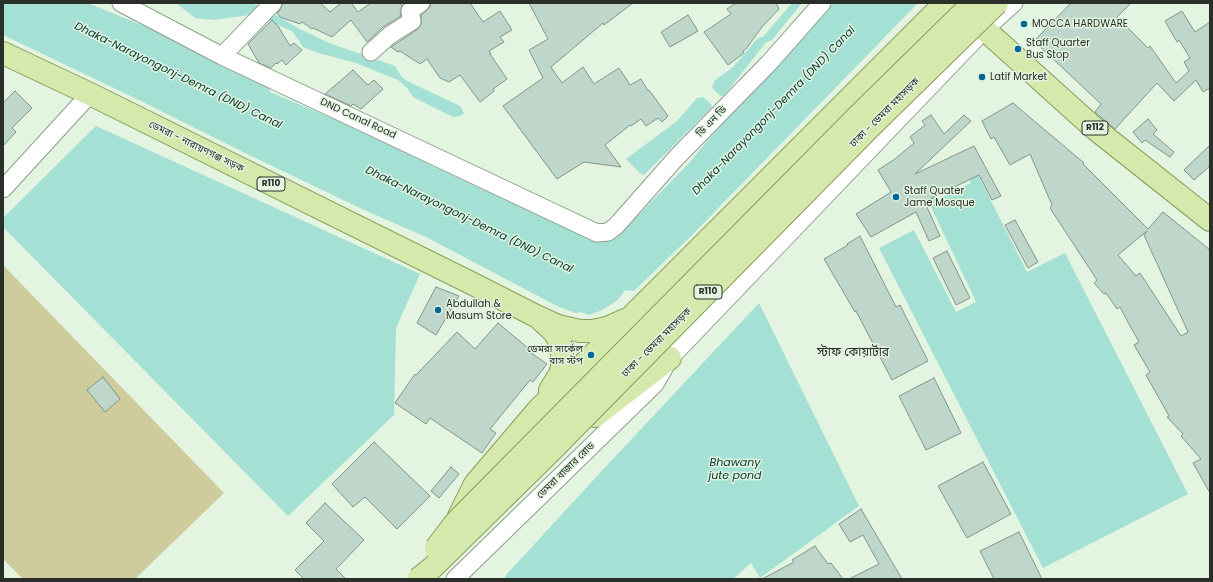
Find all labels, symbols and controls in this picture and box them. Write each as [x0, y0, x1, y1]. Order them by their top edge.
place label: MOCCA HARDWARE [1032, 18, 1128, 30]
marker: MOCCA HARDWARE [1019, 19, 1029, 29]
water label: Dhaka-Narayongonj-Demra (DND) Canal [72, 20, 284, 132]
water label: Dhaka-Narayongonj-Demra (DND) Canal [690, 24, 858, 198]
place label: Staff Quarter Bus Stop [1026, 37, 1090, 60]
marker: Staff Quarter Bus Stop [1013, 44, 1023, 54]
place label: Latif Market [990, 71, 1047, 83]
marker: Latif Market [977, 72, 987, 82]
street label: ঢাকা - ডেমরা মহাসড়ক [848, 76, 922, 150]
street label: DND Canal Road [318, 96, 398, 142]
street label: ডি এন ডি [694, 104, 730, 140]
street label: ডেমরা - নারায়ণগঞ্জ সড়ক [147, 119, 245, 175]
road number: R112 [1082, 121, 1108, 135]
water label: Dhaka-Narayongonj-Demra (DND) Canal [363, 164, 575, 276]
road number: R110 [257, 177, 285, 191]
place label: Staff Quater Jame Mosque [904, 185, 975, 208]
marker: Staff Quater Jame Mosque [891, 192, 901, 202]
road number: R110 [694, 285, 722, 299]
place label: Abdullah & Masum Store [446, 298, 512, 322]
marker: Abdullah & Masum Store [433, 305, 443, 315]
street label: ঢাকা - ডেমরা মহাসড়ক [620, 306, 694, 380]
place label: ডেমরা সার্কেল বাস স্টপ [527, 343, 583, 366]
district label: স্টাফ কোয়ার্টার [817, 346, 889, 360]
marker: ডেমরা সার্কেল বাস স্টপ [586, 350, 596, 360]
street label: ডেমরা বাজার রোড [534, 440, 598, 502]
water label: Bhawany jute pond [709, 456, 761, 482]

